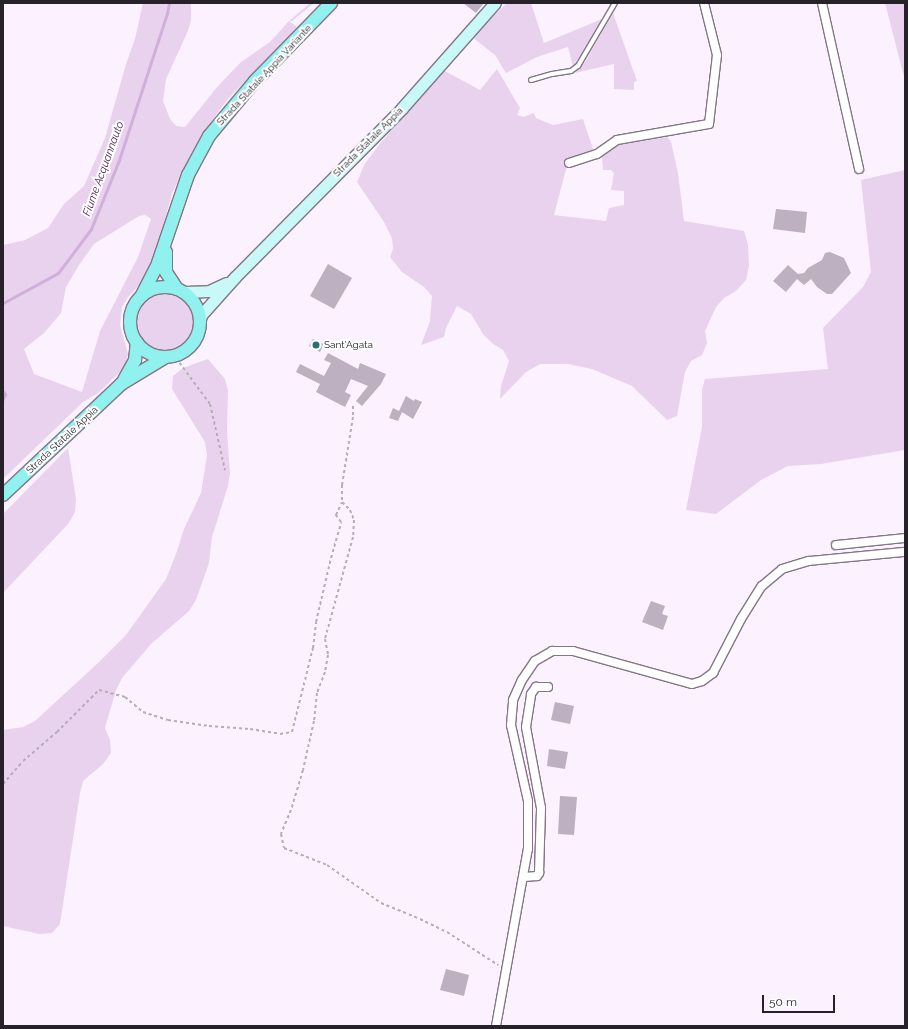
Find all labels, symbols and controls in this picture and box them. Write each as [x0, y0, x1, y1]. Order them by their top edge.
street label: Strada Statale Appia Variante [214, 22, 314, 128]
street label: Strada Statale Appia [331, 105, 405, 179]
water label: Fiume Acquannauto [81, 120, 127, 218]
place label: Sant'Agata [324, 339, 373, 351]
marker: Sant'Agata [311, 340, 321, 350]
street label: Strada Statale Appia [24, 404, 100, 476]
scale bar [764, 987, 837, 1013]
text: 50 m [769, 995, 797, 1009]

